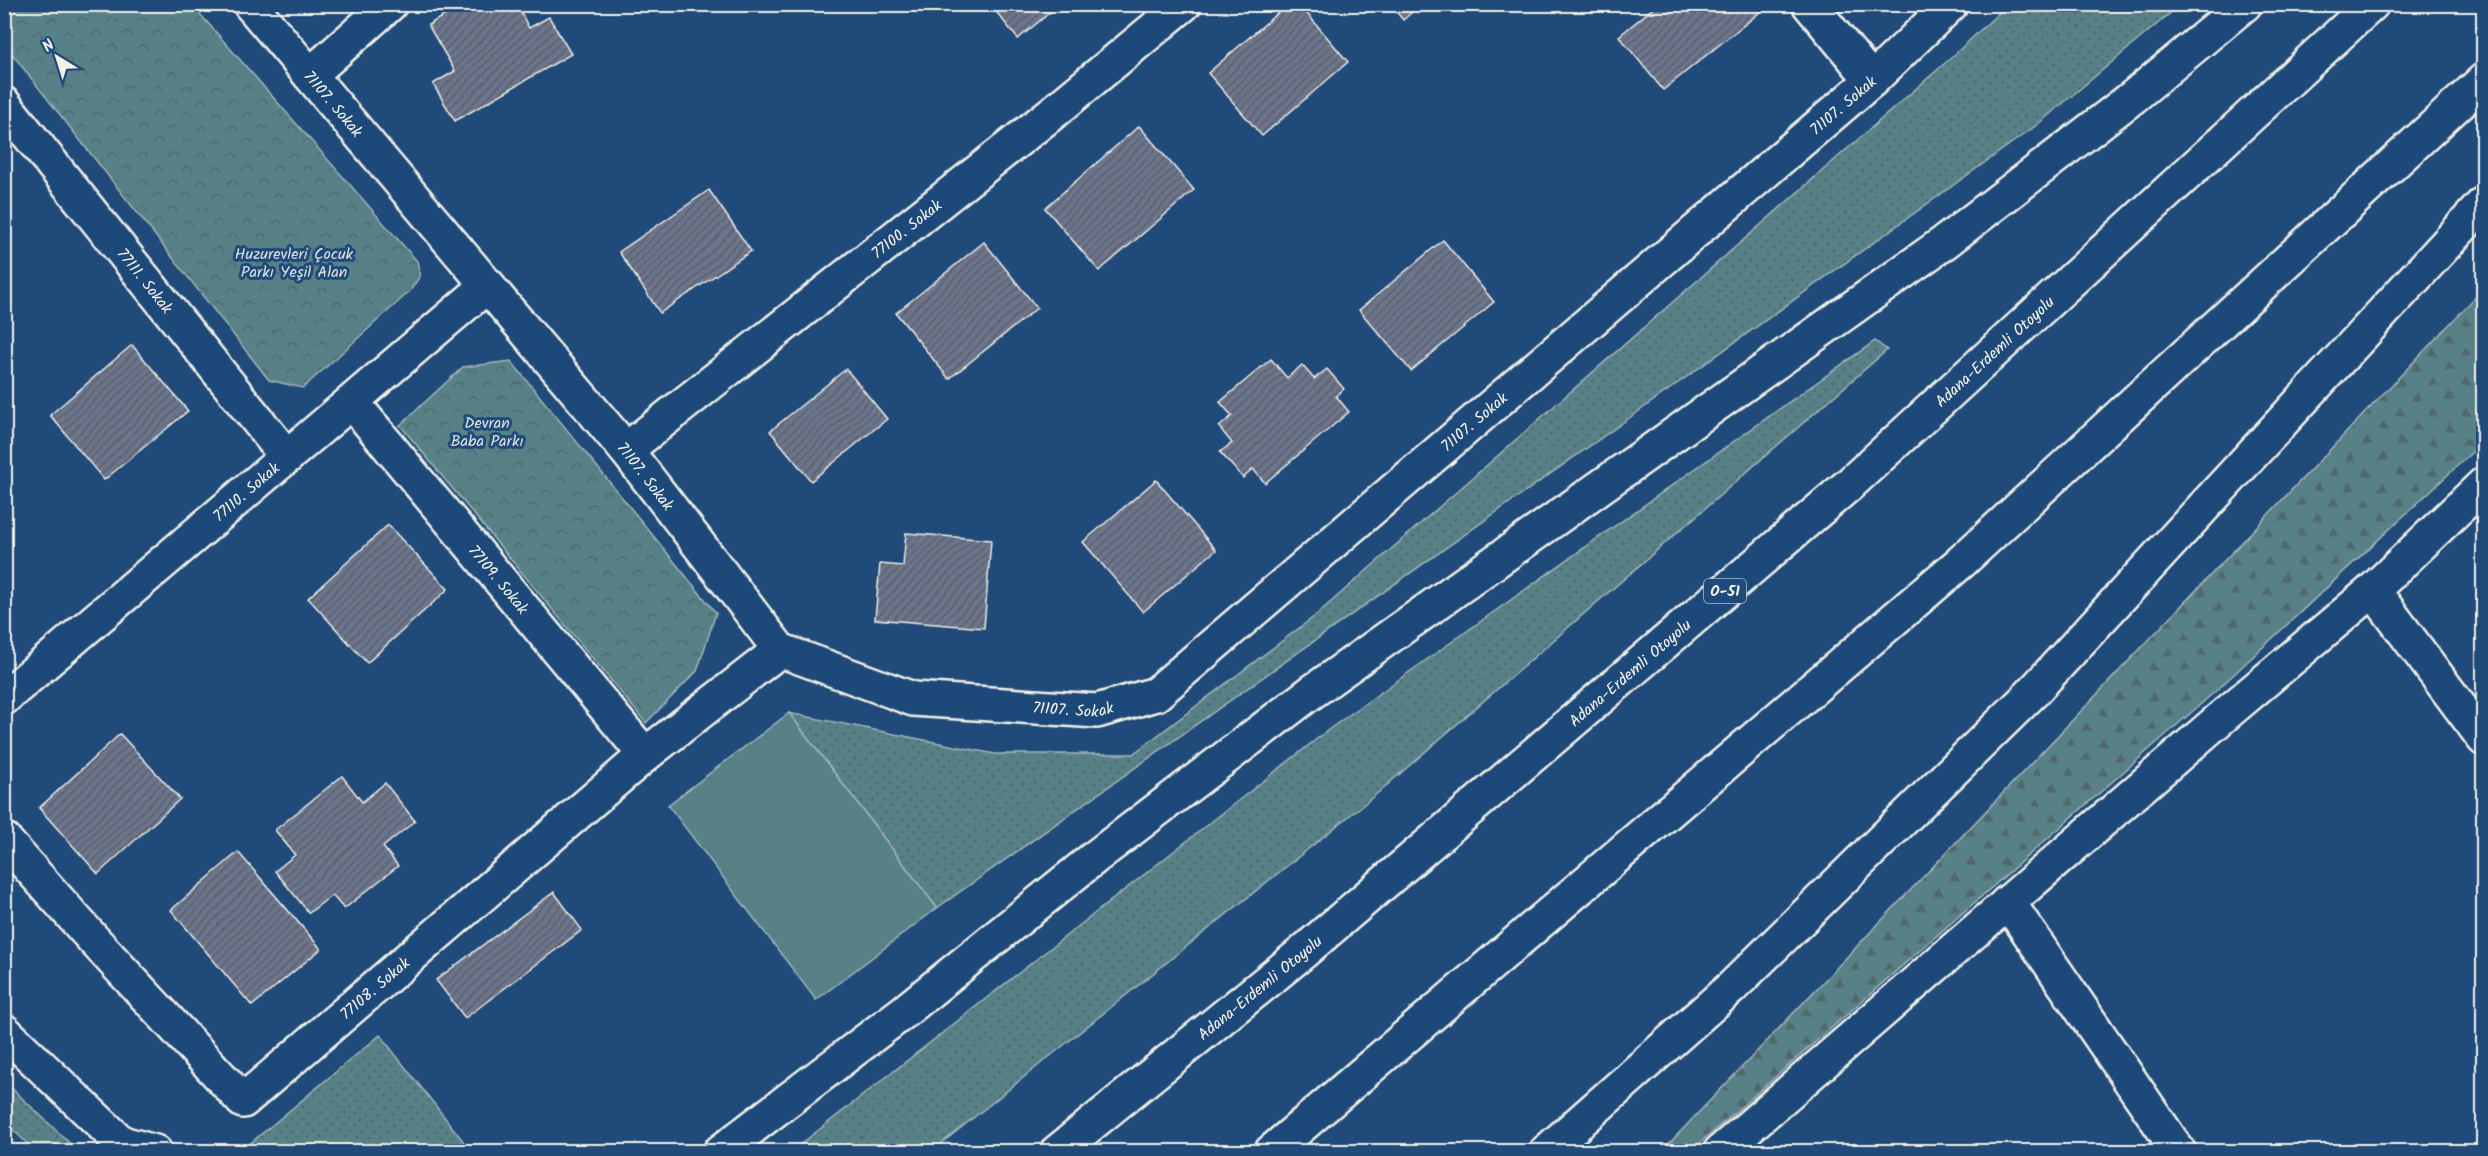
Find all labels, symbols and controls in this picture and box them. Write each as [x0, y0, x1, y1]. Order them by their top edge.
north arrow [27, 27, 87, 87]
text: N [37, 33, 60, 59]
street label: 71107. Sokak [297, 65, 369, 144]
street label: 71107. Sokak [1805, 70, 1883, 142]
street label: 77100. Sokak [866, 193, 948, 266]
park label: Huzurevleri Çocuk Parkı Yeşil Alan [235, 242, 354, 285]
street label: 77111. Sokak [110, 243, 179, 320]
street label: Adana-Erdemli Otoyolu [1930, 290, 2061, 414]
street label: 71107. Sokak [1436, 386, 1514, 459]
park label: Devran Baba Parkı [450, 411, 524, 454]
street label: 71107. Sokak [610, 437, 680, 517]
street label: 77110. Sokak [208, 456, 286, 529]
street label: 77109. Sokak [461, 540, 535, 621]
road number: O-51 [1704, 579, 1746, 603]
street label: Adana-Erdemli Otoyolu [1564, 613, 1698, 733]
street label: 71107. Sokak [1032, 696, 1117, 725]
street label: Adana-Erdemli Otoyolu [1192, 930, 1329, 1047]
street label: 77108. Sokak [335, 951, 416, 1027]

